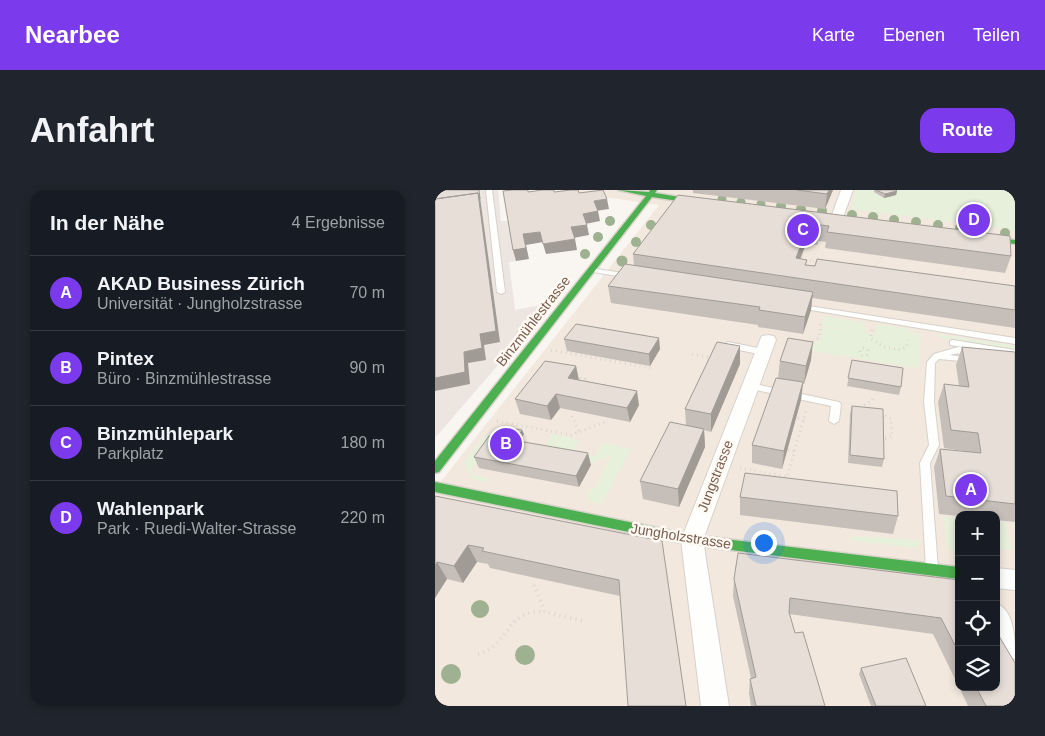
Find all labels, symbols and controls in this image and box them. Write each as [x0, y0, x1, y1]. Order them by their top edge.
text: Nearbee [25, 21, 120, 48]
text: Karte [812, 25, 855, 45]
text: Ebenen [883, 25, 945, 45]
text: Teilen [973, 25, 1020, 45]
button: Route [920, 108, 1015, 153]
text: Anfahrt [30, 110, 154, 149]
pin: D [958, 201, 990, 239]
text: In der Nähe [50, 211, 164, 234]
pin: C [787, 211, 819, 249]
text: 4 Ergebnisse [292, 214, 385, 231]
street label: Binzmühlestrasse [493, 272, 573, 369]
text: AKAD Business Zürich [97, 273, 305, 294]
text: A [60, 284, 72, 301]
text: 70 m [349, 284, 385, 301]
text: Universität · Jungholzstrasse [97, 295, 302, 312]
text: Pintex [97, 348, 154, 369]
text: B [60, 359, 72, 376]
text: 90 m [349, 359, 385, 376]
text: Büro · Binzmühlestrasse [97, 370, 271, 387]
text: Binzmühlepark [97, 423, 233, 444]
pin: B [490, 425, 522, 463]
text: C [60, 434, 72, 451]
text: 180 m [341, 434, 385, 451]
street label: Jungstrasse [694, 438, 736, 514]
text: Parkplatz [97, 445, 164, 462]
pin: A [955, 471, 987, 509]
text: Wahlenpark [97, 498, 204, 519]
text: D [60, 509, 72, 526]
text: 220 m [341, 509, 385, 526]
map controls [955, 511, 1000, 691]
button: + [955, 511, 1000, 556]
text: Park · Ruedi-Walter-Strasse [97, 520, 296, 537]
street label: Jungholzstrasse [630, 520, 732, 552]
your location [751, 530, 777, 556]
button: − [955, 556, 1000, 601]
button: locate [955, 601, 1000, 646]
button: layers [955, 646, 1000, 691]

